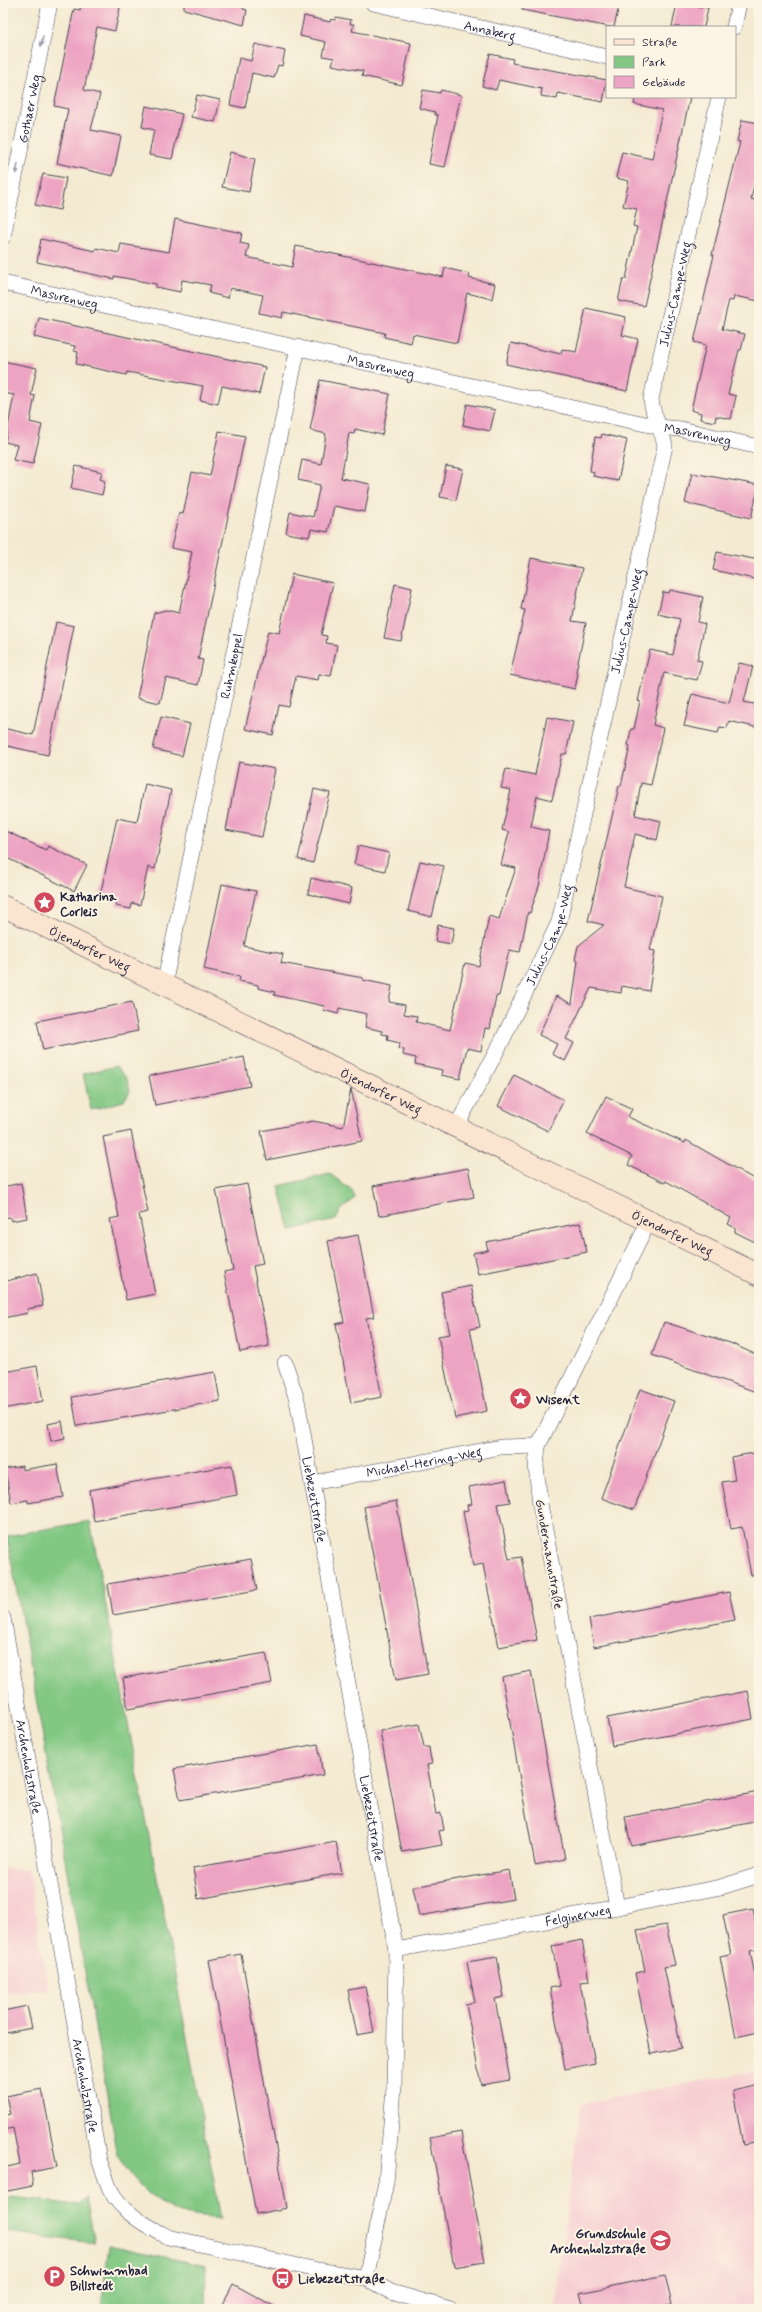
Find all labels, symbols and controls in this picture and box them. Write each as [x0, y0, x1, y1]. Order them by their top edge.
street label: Annaberg [462, 17, 517, 48]
legend [606, 26, 736, 98]
one-way arrow [39, 35, 45, 47]
text: Straße [642, 35, 677, 51]
text: Park [642, 55, 666, 71]
street label: Gothaer Weg [15, 73, 47, 145]
text: Gebäude [642, 75, 685, 91]
one-way arrow [13, 163, 19, 175]
street label: Julius-Campe-Weg [656, 240, 698, 349]
street label: Masurenweg [29, 282, 100, 315]
street label: Masurenweg [345, 352, 416, 384]
street label: Masurenweg [663, 420, 733, 451]
street label: Julius-Campe-Weg [608, 567, 649, 676]
street label: Ruhmkoppel [217, 632, 248, 700]
street label: Julius-Campe-Weg [523, 883, 579, 989]
place label: Katharina Corleis [60, 889, 118, 921]
place icon: Katharina Corleis [32, 890, 58, 916]
street label: Öjendorfer Weg [46, 923, 133, 979]
street label: Öjendorfer Weg [337, 1065, 424, 1121]
street label: Öjendorfer Weg [628, 1207, 715, 1263]
place icon: Wisent [508, 1386, 534, 1412]
place label: Wisent [535, 1392, 580, 1409]
street label: Michael-Hering-Weg [365, 1444, 484, 1482]
street label: Liebezeitstraße [297, 1455, 330, 1544]
street label: Gundermannstraße [530, 1498, 567, 1611]
street label: Archenholzstraße [11, 1718, 45, 1816]
street label: Liebezeitstraße [355, 1774, 387, 1863]
street label: Felginerweg [544, 1902, 612, 1931]
street label: Archenholzstraße [68, 2037, 101, 2135]
place label: Grundschule Archenholzstraße [550, 2226, 647, 2258]
school or university icon: Grundschule Archenholzstraße [648, 2227, 674, 2253]
place label: Schwimmbad Billstedt [70, 2263, 148, 2295]
parking icon: Schwimmbad Billstedt [41, 2264, 67, 2290]
bus stop icon: Liebezeitstraße [270, 2265, 296, 2291]
place label: Liebezeitstraße [298, 2271, 386, 2288]

